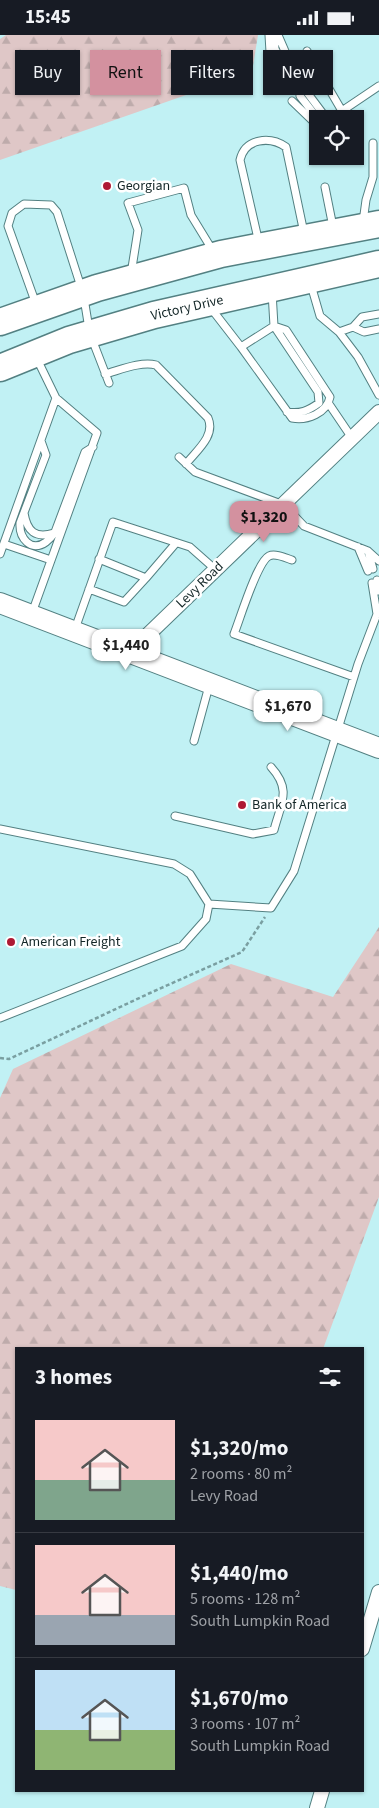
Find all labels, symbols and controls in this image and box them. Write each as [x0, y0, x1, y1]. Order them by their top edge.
text: 15:45 [25, 4, 71, 31]
chip: Buy [15, 50, 80, 95]
chip: Rent [90, 50, 161, 95]
chip: Filters [171, 50, 253, 95]
chip: New [263, 50, 333, 95]
map controls [309, 110, 364, 165]
button: locate [309, 110, 364, 165]
place label: Georgian [117, 176, 170, 196]
marker: Georgian [101, 180, 113, 192]
street label: Victory Drive [149, 290, 225, 326]
pin: $1,320 [223, 501, 305, 543]
text: $1,320 [240, 506, 288, 528]
street label: Levy Road [172, 557, 228, 613]
pin: $1,440 [85, 629, 167, 671]
text: $1,440 [102, 634, 150, 656]
pin: $1,670 [247, 689, 329, 732]
text: $1,670 [264, 695, 312, 717]
place label: Bank of America [252, 795, 347, 815]
marker: Bank of America [236, 799, 248, 811]
place label: American Freight [21, 932, 121, 952]
marker: American Freight [5, 936, 17, 948]
text: 3 homes [35, 1362, 112, 1392]
icon: filters [316, 1363, 344, 1391]
text: $1,320/mo [190, 1433, 289, 1463]
icon: home [75, 1440, 135, 1500]
text: 2 rooms · 80 m² [190, 1463, 292, 1485]
text: Levy Road [190, 1485, 258, 1507]
text: $1,440/mo [190, 1558, 289, 1588]
icon: home [75, 1565, 135, 1625]
text: 5 rooms · 128 m² [190, 1588, 300, 1610]
text: South Lumpkin Road [190, 1610, 330, 1632]
text: $1,670/mo [190, 1683, 289, 1713]
icon: home [75, 1690, 135, 1750]
text: 3 rooms · 107 m² [190, 1713, 300, 1735]
text: South Lumpkin Road [190, 1735, 330, 1757]

